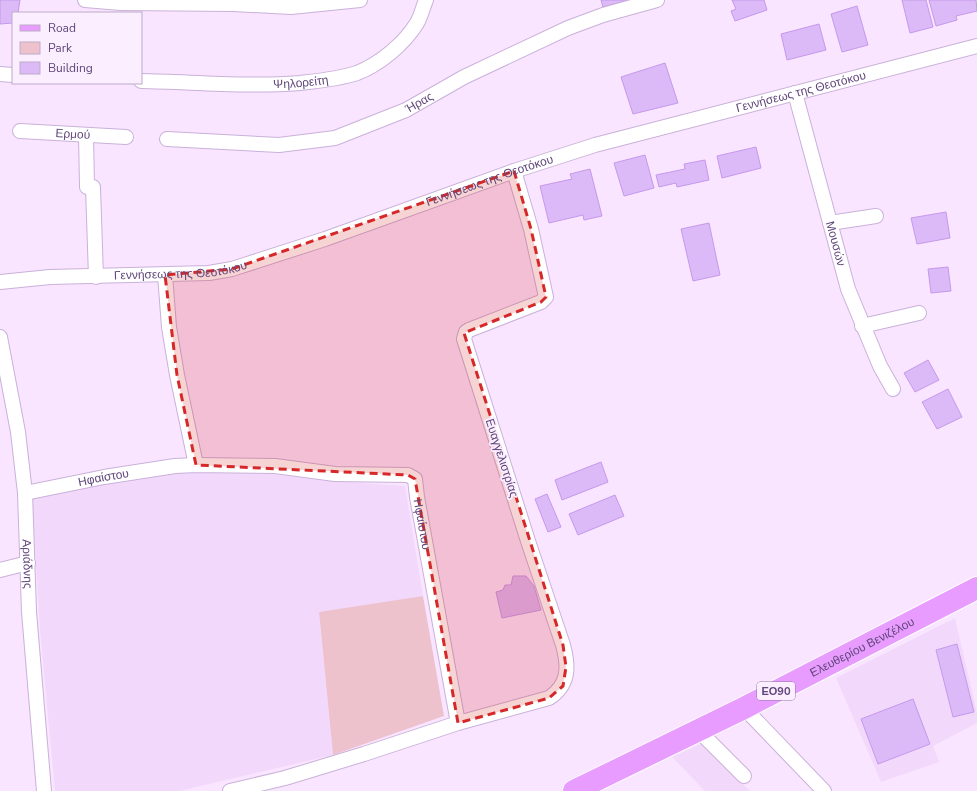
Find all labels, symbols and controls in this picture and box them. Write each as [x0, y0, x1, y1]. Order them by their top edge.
legend [12, 12, 142, 84]
text: Road [48, 20, 76, 36]
text: Park [48, 40, 73, 56]
text: Building [48, 60, 93, 76]
street label: Γεννήσεως της Θεοτόκου [734, 67, 868, 116]
street label: Ψηλορείτη [273, 72, 329, 92]
street label: Ήρας [401, 88, 436, 117]
street label: Ερμού [55, 125, 91, 143]
street label: Γεννήσεως της Θεοτόκου [424, 151, 555, 210]
street label: Μουσών [822, 219, 849, 268]
street label: Γεννήσεως της Θεοτόκου [114, 257, 249, 283]
street label: Ευαγγελιστρίας [482, 417, 522, 500]
street label: Ηφαίστου [77, 465, 130, 490]
street label: Ηφαίστου [410, 498, 434, 551]
street label: Αριάδνης [19, 539, 36, 589]
street label: Ελευθερίου Βενιζέλου [807, 614, 917, 681]
road number: ΕΟ90 [757, 682, 795, 700]

